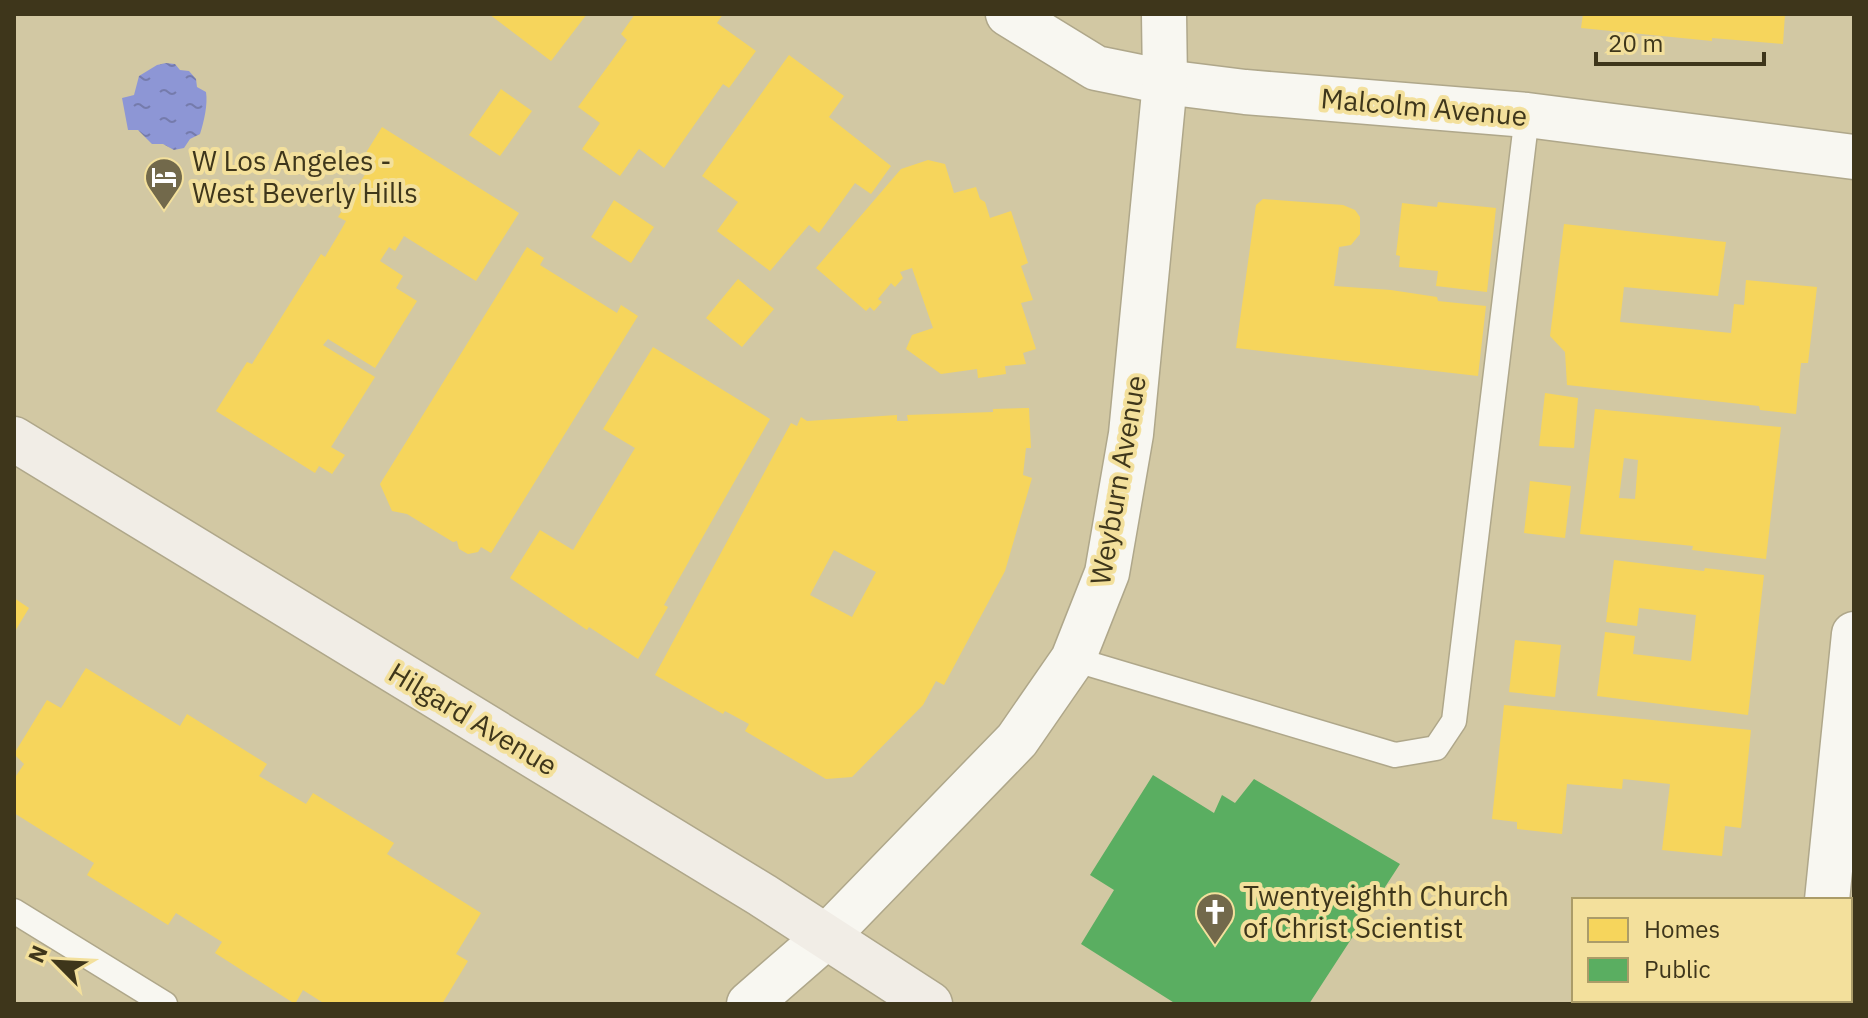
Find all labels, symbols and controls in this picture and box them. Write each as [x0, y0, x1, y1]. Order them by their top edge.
scale bar [1596, 16, 1764, 66]
text: 20 m [1608, 27, 1663, 59]
street label: Malcolm Avenue [1319, 79, 1529, 134]
place label: W Los Angeles - West Beverly Hills [192, 142, 418, 211]
hotel icon: W Los Angeles - West Beverly Hills [143, 156, 185, 211]
street label: Weyburn Avenue [1081, 372, 1154, 588]
street label: Hilgard Avenue [382, 654, 564, 783]
place label: Twentyeighth Church of Christ Scientist [1243, 877, 1509, 946]
church icon: Twentyeighth Church of Christ Scientist [1194, 891, 1236, 946]
legend [1572, 898, 1852, 1002]
text: Homes [1644, 913, 1720, 945]
north arrow [16, 922, 96, 1002]
text: N [21, 940, 54, 967]
text: Public [1644, 953, 1711, 985]

